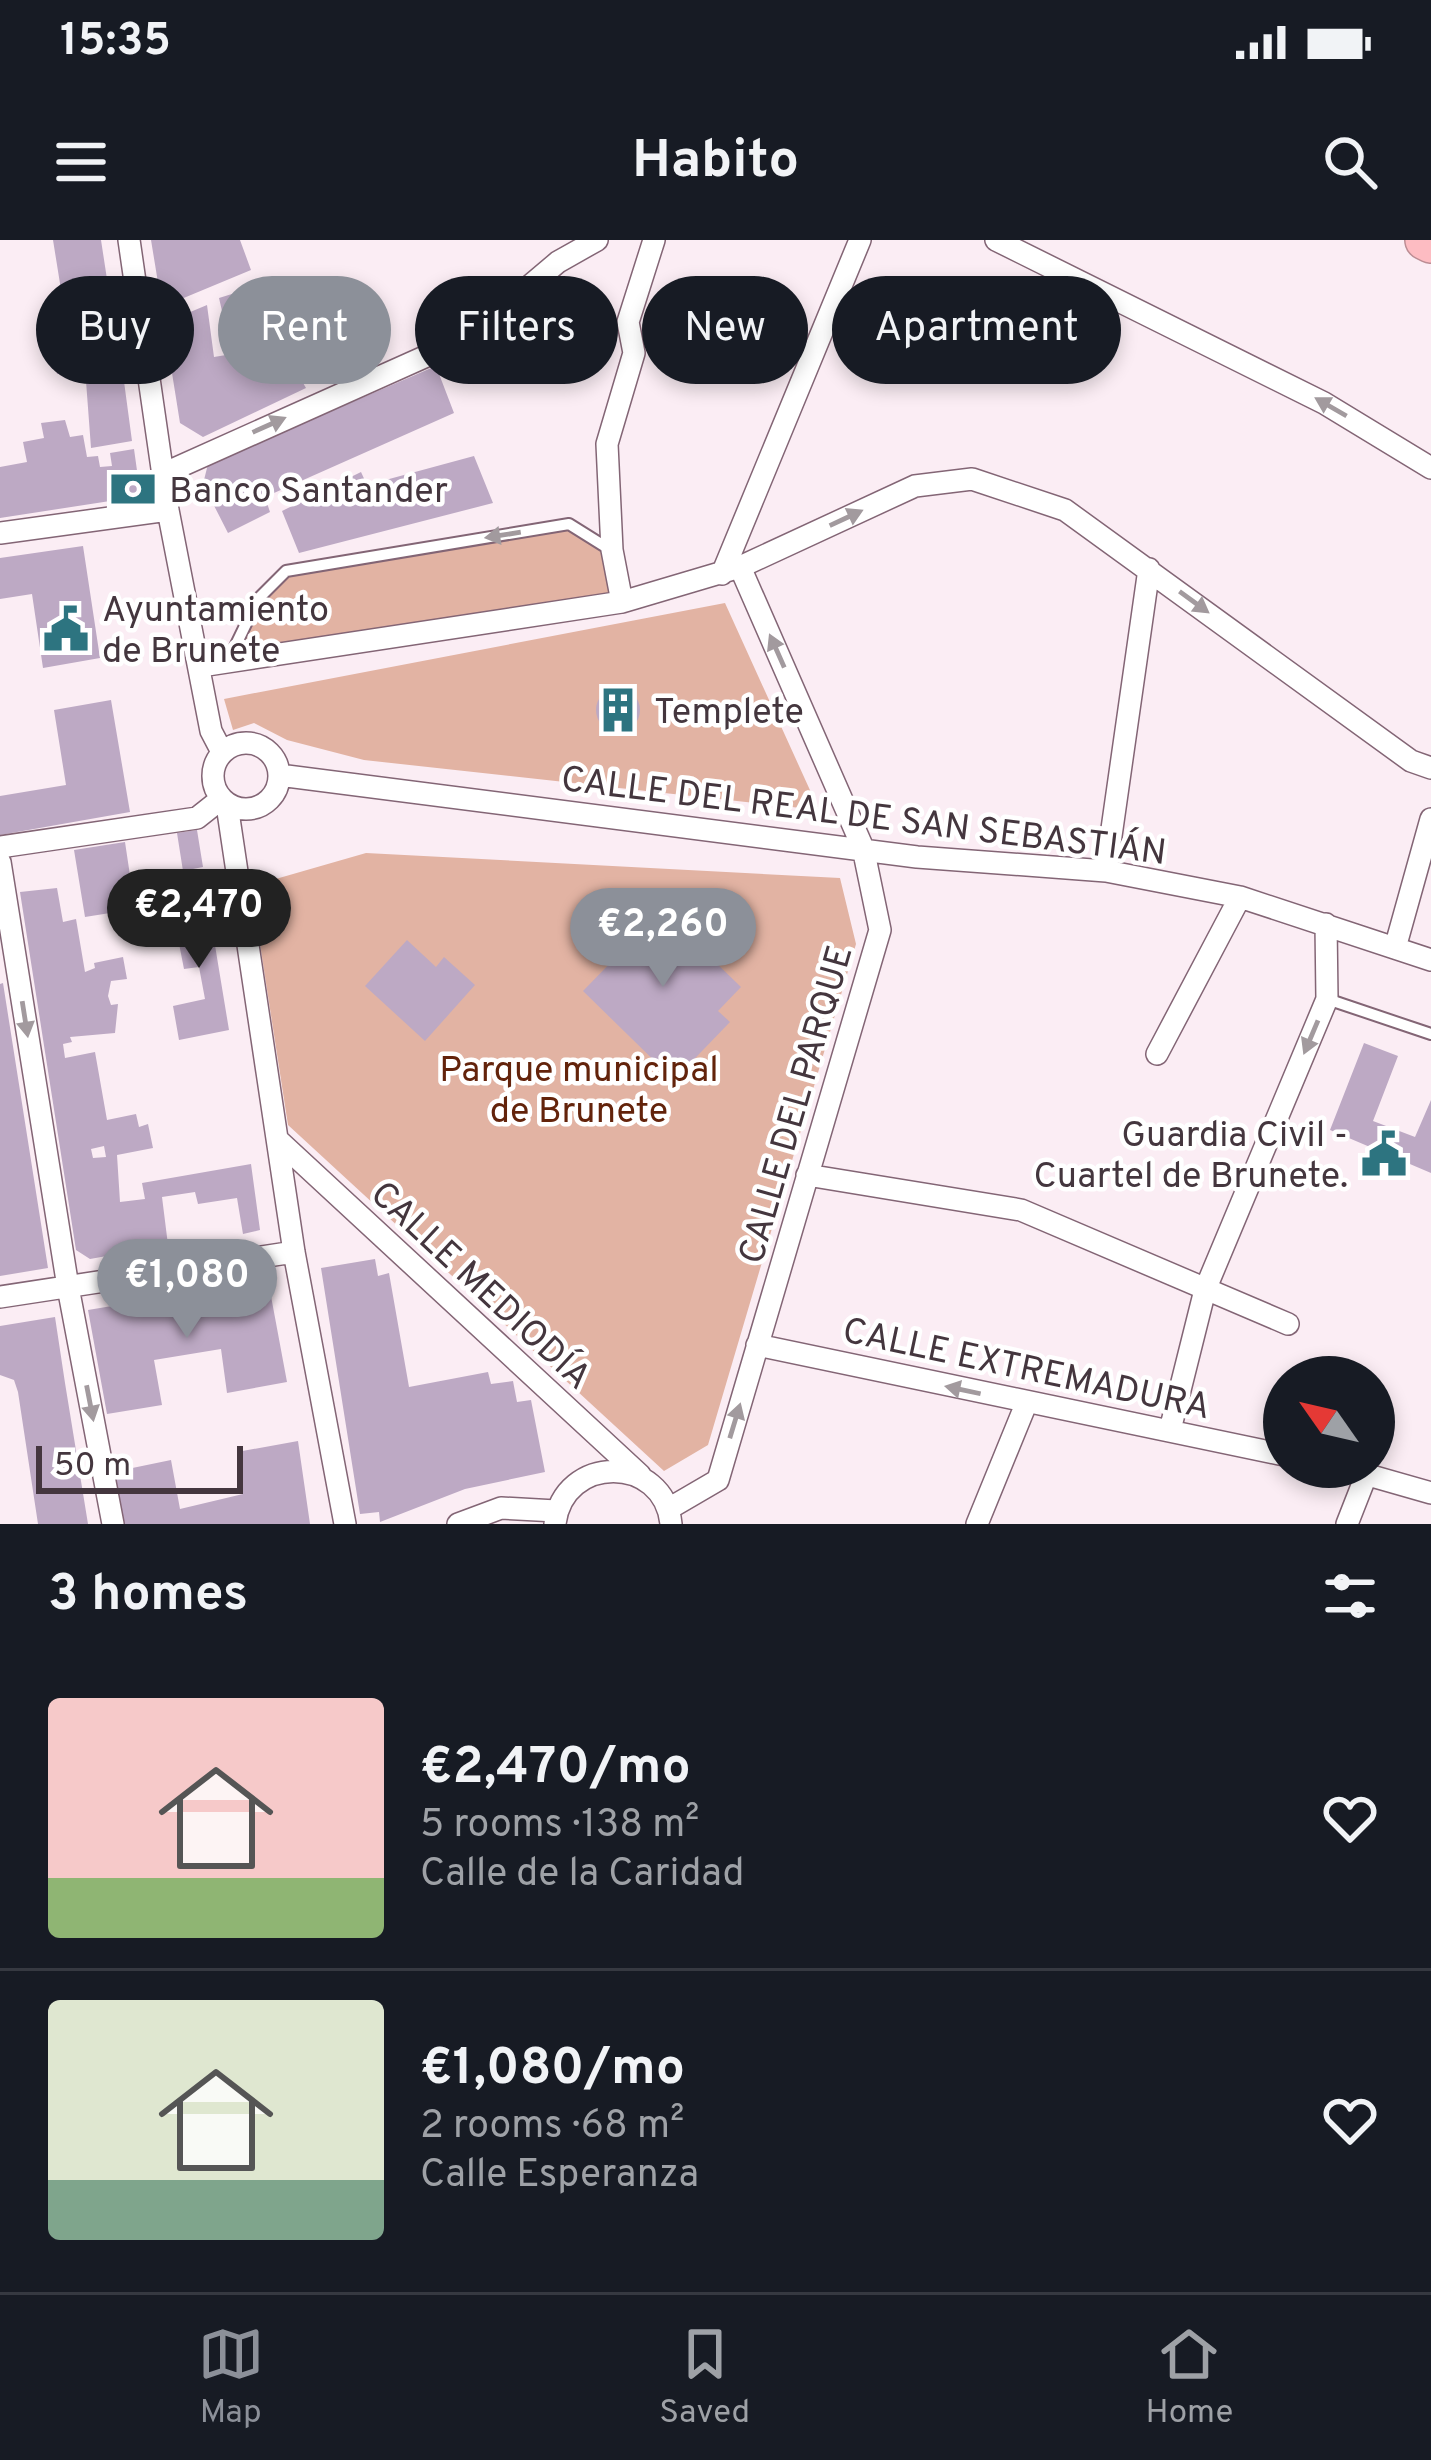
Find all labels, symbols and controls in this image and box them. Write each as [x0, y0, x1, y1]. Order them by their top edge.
text: 15:35 [60, 14, 171, 71]
text: Habito [632, 128, 799, 197]
icon: menu [48, 129, 114, 195]
icon: search [1317, 129, 1383, 195]
chip: Buy [36, 276, 194, 384]
chip: Rent [218, 276, 391, 384]
chip: Filters [415, 276, 618, 384]
chip: New [642, 276, 808, 384]
chip: Apartment [832, 276, 1121, 384]
one-way arrow [1314, 398, 1348, 419]
one-way arrow [252, 415, 287, 435]
bank icon: Banco Santander [108, 464, 158, 514]
place label: Banco Santander [169, 470, 448, 516]
one-way arrow [829, 508, 864, 528]
one-way arrow [484, 526, 522, 545]
place label: Ayuntamiento de Brunete [102, 589, 329, 676]
one-way arrow [1179, 589, 1210, 613]
public building icon: Ayuntamiento de Brunete [41, 604, 91, 654]
one-way arrow [766, 634, 786, 669]
building icon: Templete [593, 685, 643, 735]
place label: Templete [654, 691, 804, 737]
street label: CALLE DEL REAL DE SAN SEBASTIÁN [558, 756, 1169, 878]
pin: €2,470 [101, 869, 297, 971]
text: €2,470 [134, 883, 264, 932]
pin: €2,260 [565, 888, 761, 990]
text: €2,260 [597, 902, 729, 951]
street label: CALLE DEL PARQUE [730, 941, 865, 1270]
one-way arrow [16, 1001, 35, 1038]
one-way arrow [1301, 1020, 1320, 1056]
park label: Parque municipal de Brunete [439, 1049, 719, 1136]
place label: Guardia Civil - Cuartel de Brunete. [1034, 1114, 1348, 1201]
public building icon: Guardia Civil - Cuartel de Brunete. [1359, 1129, 1409, 1179]
street label: CALLE MEDIODÍA [359, 1171, 601, 1401]
pin: €1,080 [89, 1239, 285, 1341]
text: €1,080 [124, 1253, 250, 1302]
street label: CALLE EXTREMADURA [838, 1309, 1214, 1432]
north arrow [1263, 1356, 1395, 1488]
map controls [1263, 1356, 1395, 1488]
one-way arrow [944, 1380, 982, 1399]
one-way arrow [81, 1385, 100, 1423]
one-way arrow [727, 1402, 745, 1439]
scale bar [36, 1440, 243, 1493]
text: 50 m [54, 1446, 131, 1488]
icon: filters [1317, 1563, 1383, 1629]
text: 3 homes [48, 1564, 248, 1629]
text: €2,470/mo [420, 1737, 691, 1802]
icon: home [144, 1746, 288, 1890]
icon: heart [1317, 1785, 1383, 1851]
text: 5 rooms · 138 m² [420, 1802, 699, 1851]
text: Calle de la Caridad [420, 1851, 744, 1900]
text: €1,080/mo [420, 2038, 685, 2103]
icon: home [144, 2048, 288, 2192]
icon: heart [1317, 2087, 1383, 2153]
text: 2 rooms · 68 m² [420, 2103, 684, 2152]
text: Calle Esperanza [420, 2152, 699, 2201]
tab: Map [198, 2321, 264, 2435]
tab: Saved [659, 2321, 750, 2435]
tab: Home [1146, 2321, 1233, 2435]

